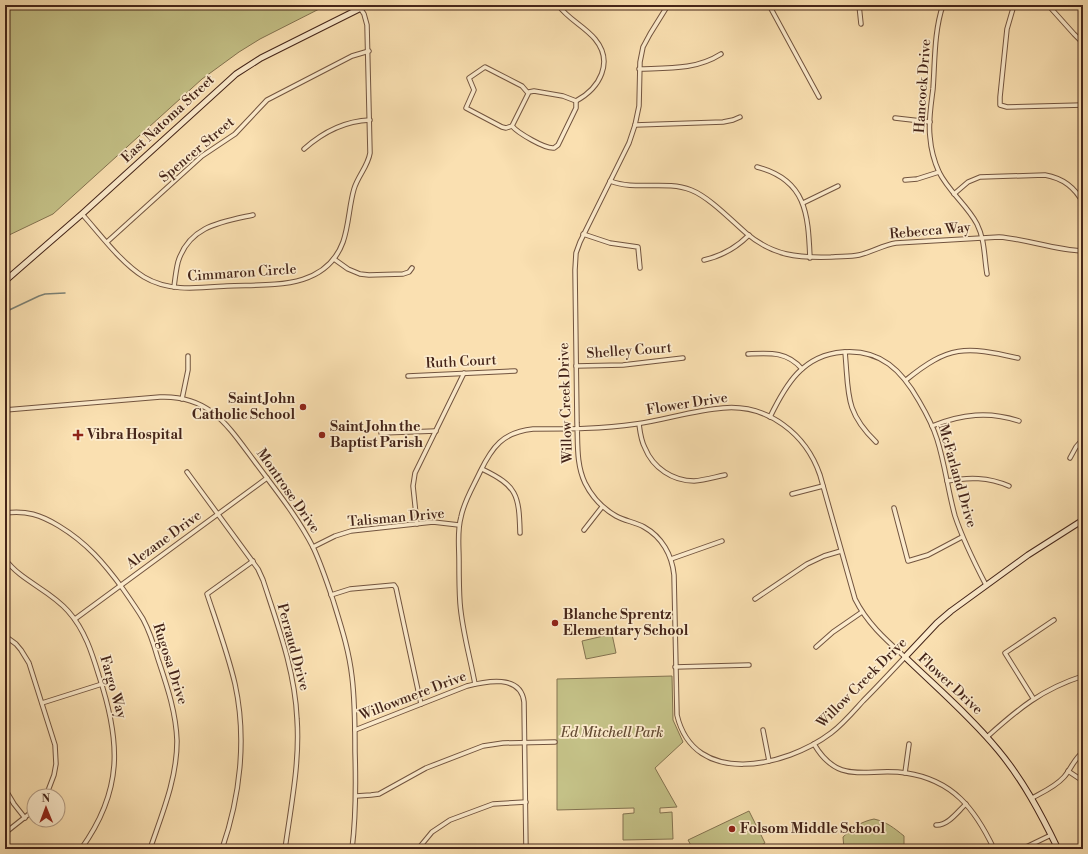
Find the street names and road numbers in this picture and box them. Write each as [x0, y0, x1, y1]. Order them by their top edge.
street label: Hancock Drive [911, 38, 935, 134]
street label: East Natoma Street [118, 71, 218, 167]
street label: Spencer Street [156, 113, 238, 187]
street label: Rebecca Way [889, 218, 972, 244]
street label: Cimmaron Circle [187, 260, 297, 286]
street label: Shelley Court [586, 339, 672, 363]
street label: Willow Creek Drive [555, 342, 577, 465]
street label: Ruth Court [425, 351, 497, 373]
street label: Flower Drive [645, 389, 729, 419]
street label: McFarland Drive [934, 422, 980, 530]
street label: Montrose Drive [252, 445, 324, 537]
street label: Talisman Drive [347, 505, 445, 531]
street label: Alezane Drive [122, 507, 205, 574]
street label: Perraud Drive [273, 601, 313, 693]
street label: Rugosa Drive [148, 621, 192, 707]
street label: Willow Creek Drive [812, 634, 911, 733]
street label: Flower Drive [914, 649, 986, 719]
street label: Fargo Way [95, 653, 131, 721]
street label: Willowmere Drive [356, 667, 469, 725]

